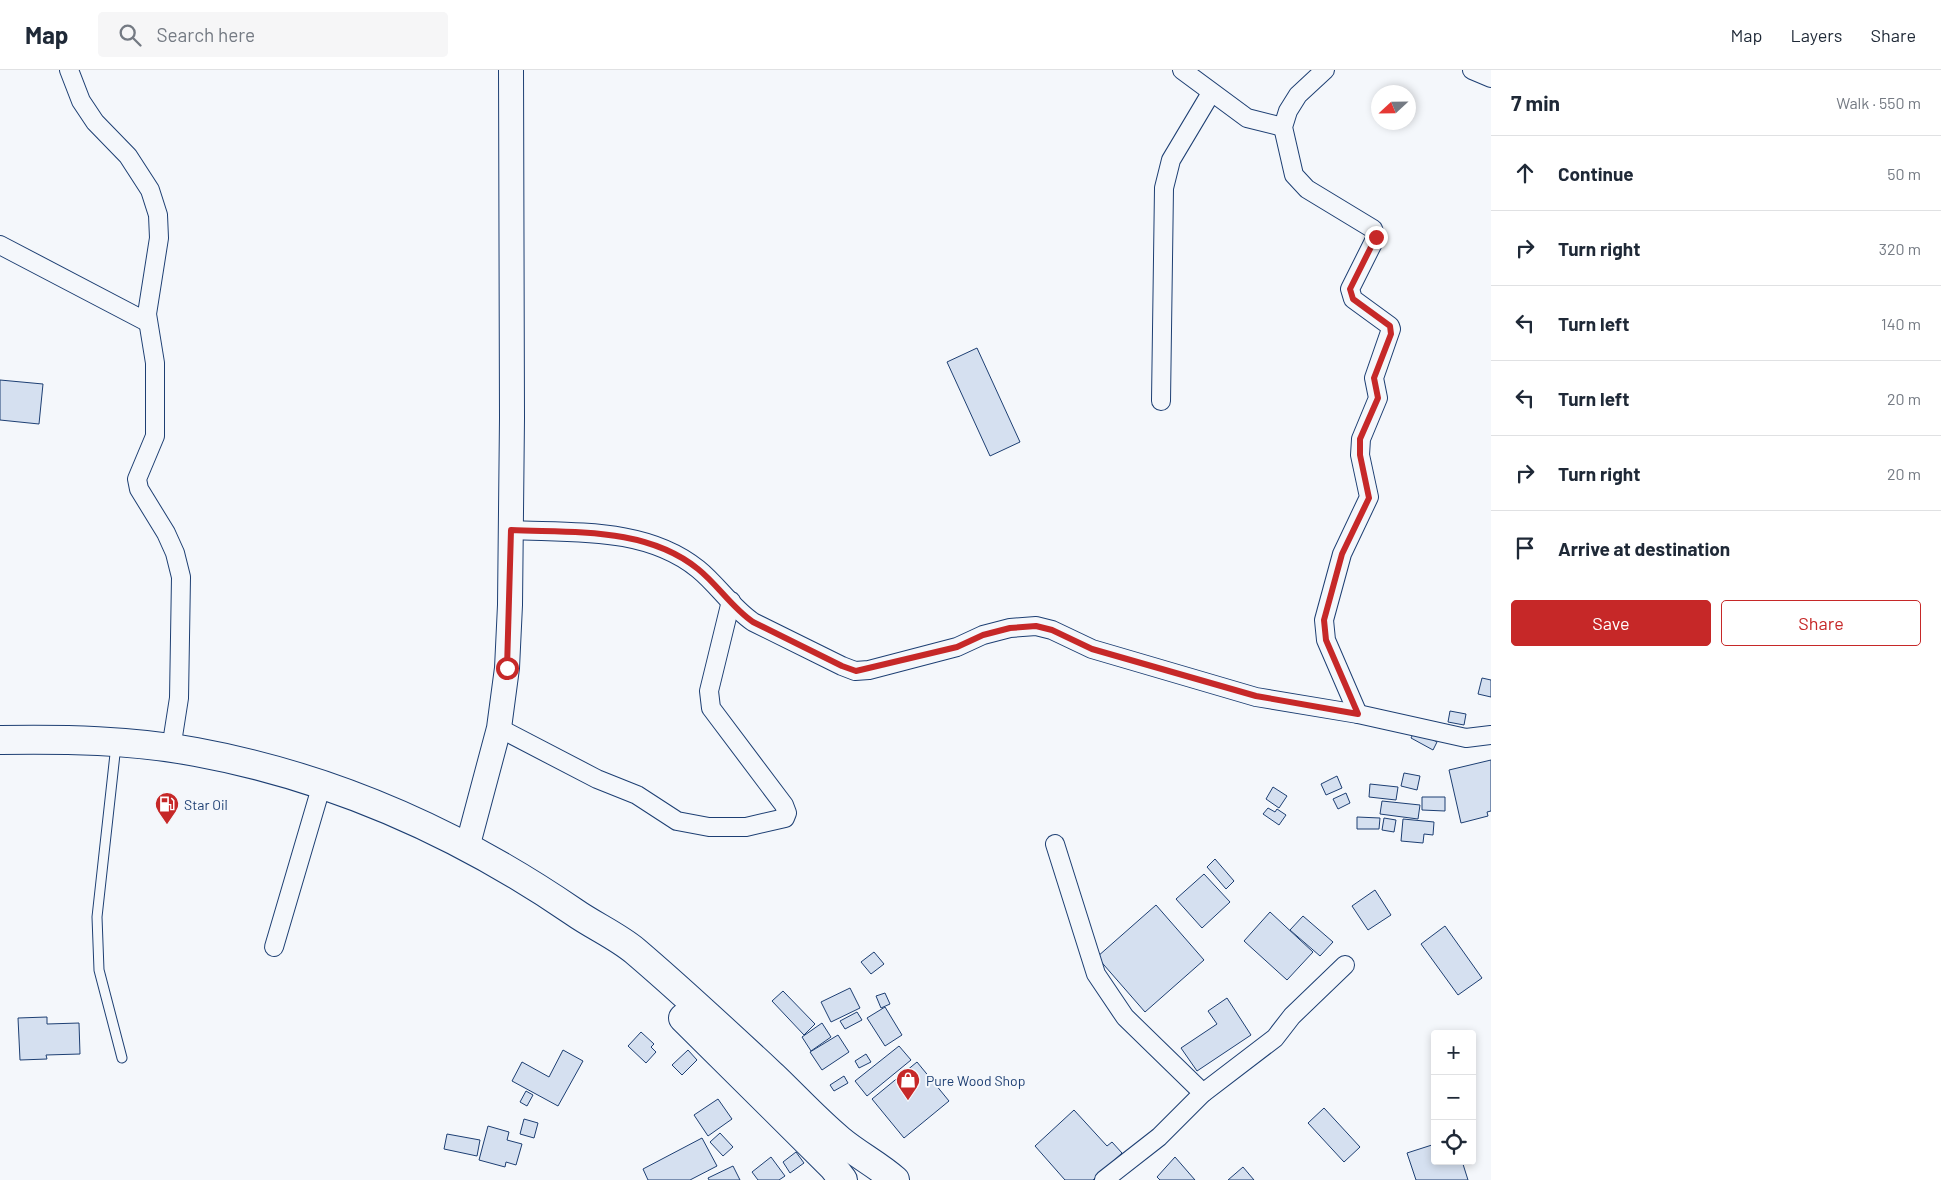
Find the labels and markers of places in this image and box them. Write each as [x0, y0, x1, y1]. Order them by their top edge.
fuel station icon: Star Oil [154, 791, 180, 825]
place label: Star Oil [184, 796, 228, 813]
shop icon: Pure Wood Shop [895, 1067, 921, 1101]
place label: Pure Wood Shop [926, 1072, 1025, 1089]

